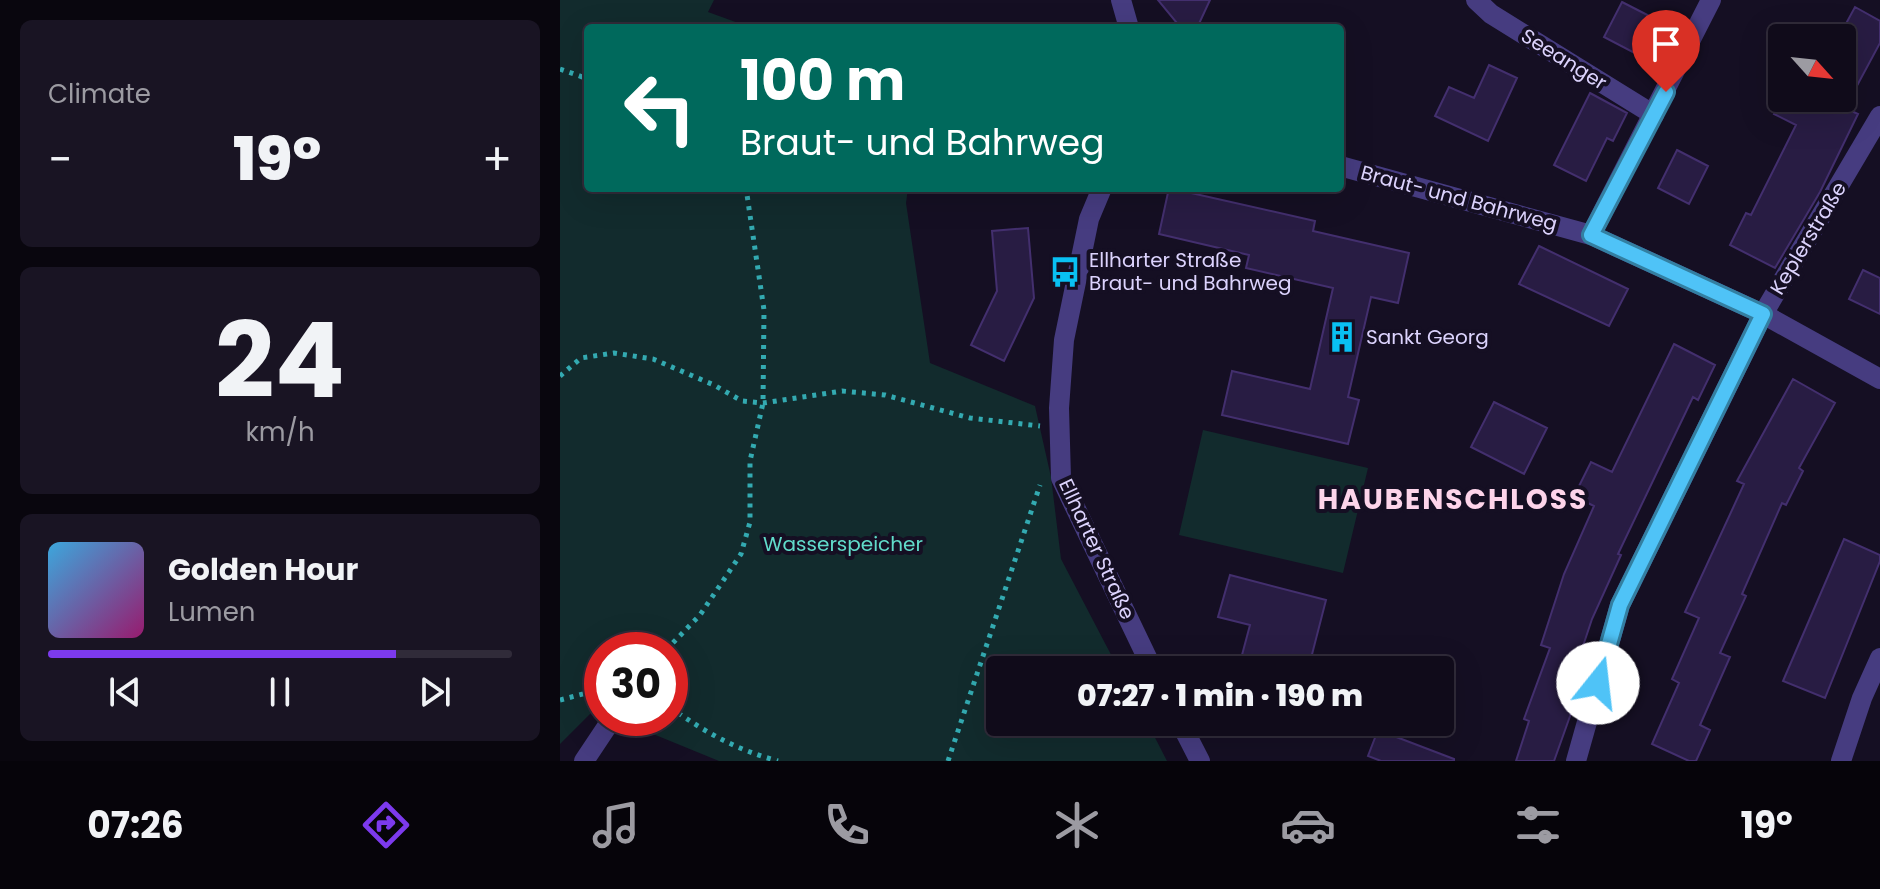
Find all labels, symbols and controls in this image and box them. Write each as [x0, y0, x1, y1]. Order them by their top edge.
pin [1632, 10, 1700, 92]
street label: Seeanger [1516, 22, 1612, 96]
icon: arrive [1644, 22, 1688, 66]
north arrow [1768, 24, 1856, 112]
map controls [1768, 24, 1856, 112]
text: 100 m [740, 41, 905, 120]
icon: left [608, 56, 712, 160]
text: Climate [48, 76, 151, 112]
text: 19° [233, 117, 321, 201]
text: Braut- und Bahrweg [740, 117, 1105, 168]
text: − [48, 129, 72, 190]
text: + [482, 129, 512, 190]
street label: Braut- und Bahrweg [1358, 158, 1560, 238]
street label: Keplerstraße [1763, 176, 1853, 300]
place label: Ellharter Straße Braut- und Bahrweg [1089, 246, 1292, 297]
bus stop icon: Ellharter Straße Braut- und Bahrweg [1048, 255, 1082, 289]
text: 24 [215, 288, 345, 433]
building icon: Sankt Georg [1325, 320, 1359, 354]
place label: Sankt Georg [1366, 323, 1489, 351]
text: km/h [245, 414, 315, 450]
street label: Ellharter Straße [1052, 474, 1142, 624]
district label: HAUBENSCHLOSS [1318, 480, 1588, 519]
park label: Wasserspeicher [763, 530, 923, 558]
text: Golden Hour [168, 548, 358, 591]
text: Lumen [168, 594, 255, 630]
speed limit sign: 30 [584, 632, 688, 736]
position arrow [1556, 641, 1640, 725]
icon: previous [103, 670, 147, 714]
icon: pause [258, 670, 302, 714]
icon: next [413, 670, 457, 714]
text: 07:27 · 1 min · 190 m [1077, 674, 1363, 717]
icon: directions [358, 797, 414, 853]
icon: music [588, 797, 644, 853]
icon: phone [819, 797, 875, 853]
icon: climate [1049, 797, 1105, 853]
icon: car [1280, 797, 1336, 853]
icon: filters [1510, 797, 1566, 853]
text: 07:26 [87, 800, 184, 851]
text: 19° [1740, 800, 1793, 851]

